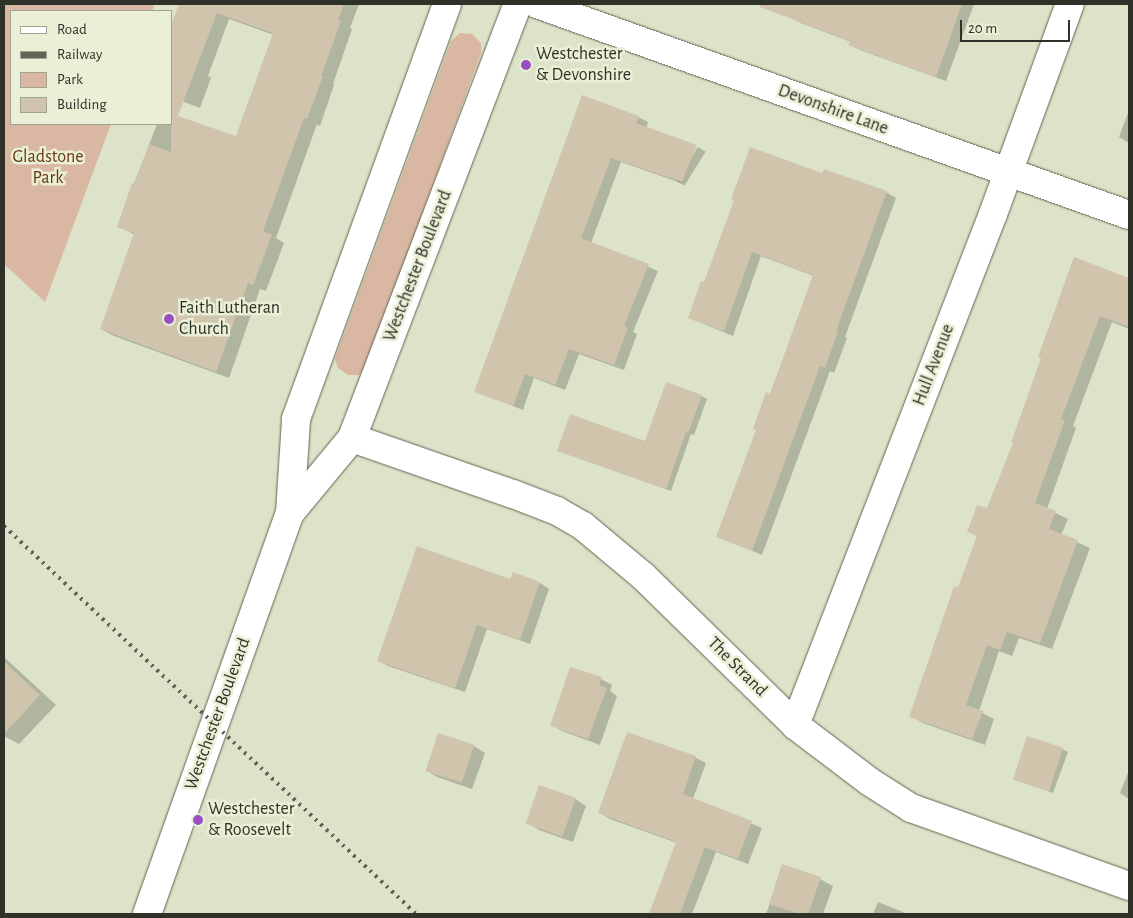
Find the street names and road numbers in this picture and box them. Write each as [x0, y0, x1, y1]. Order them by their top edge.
street label: Devonshire Lane [775, 80, 891, 140]
street label: Westchester Boulevard [379, 187, 457, 345]
street label: Hull Avenue [909, 321, 959, 409]
street label: The Strand [703, 633, 771, 701]
street label: Westchester Boulevard [180, 635, 256, 793]

